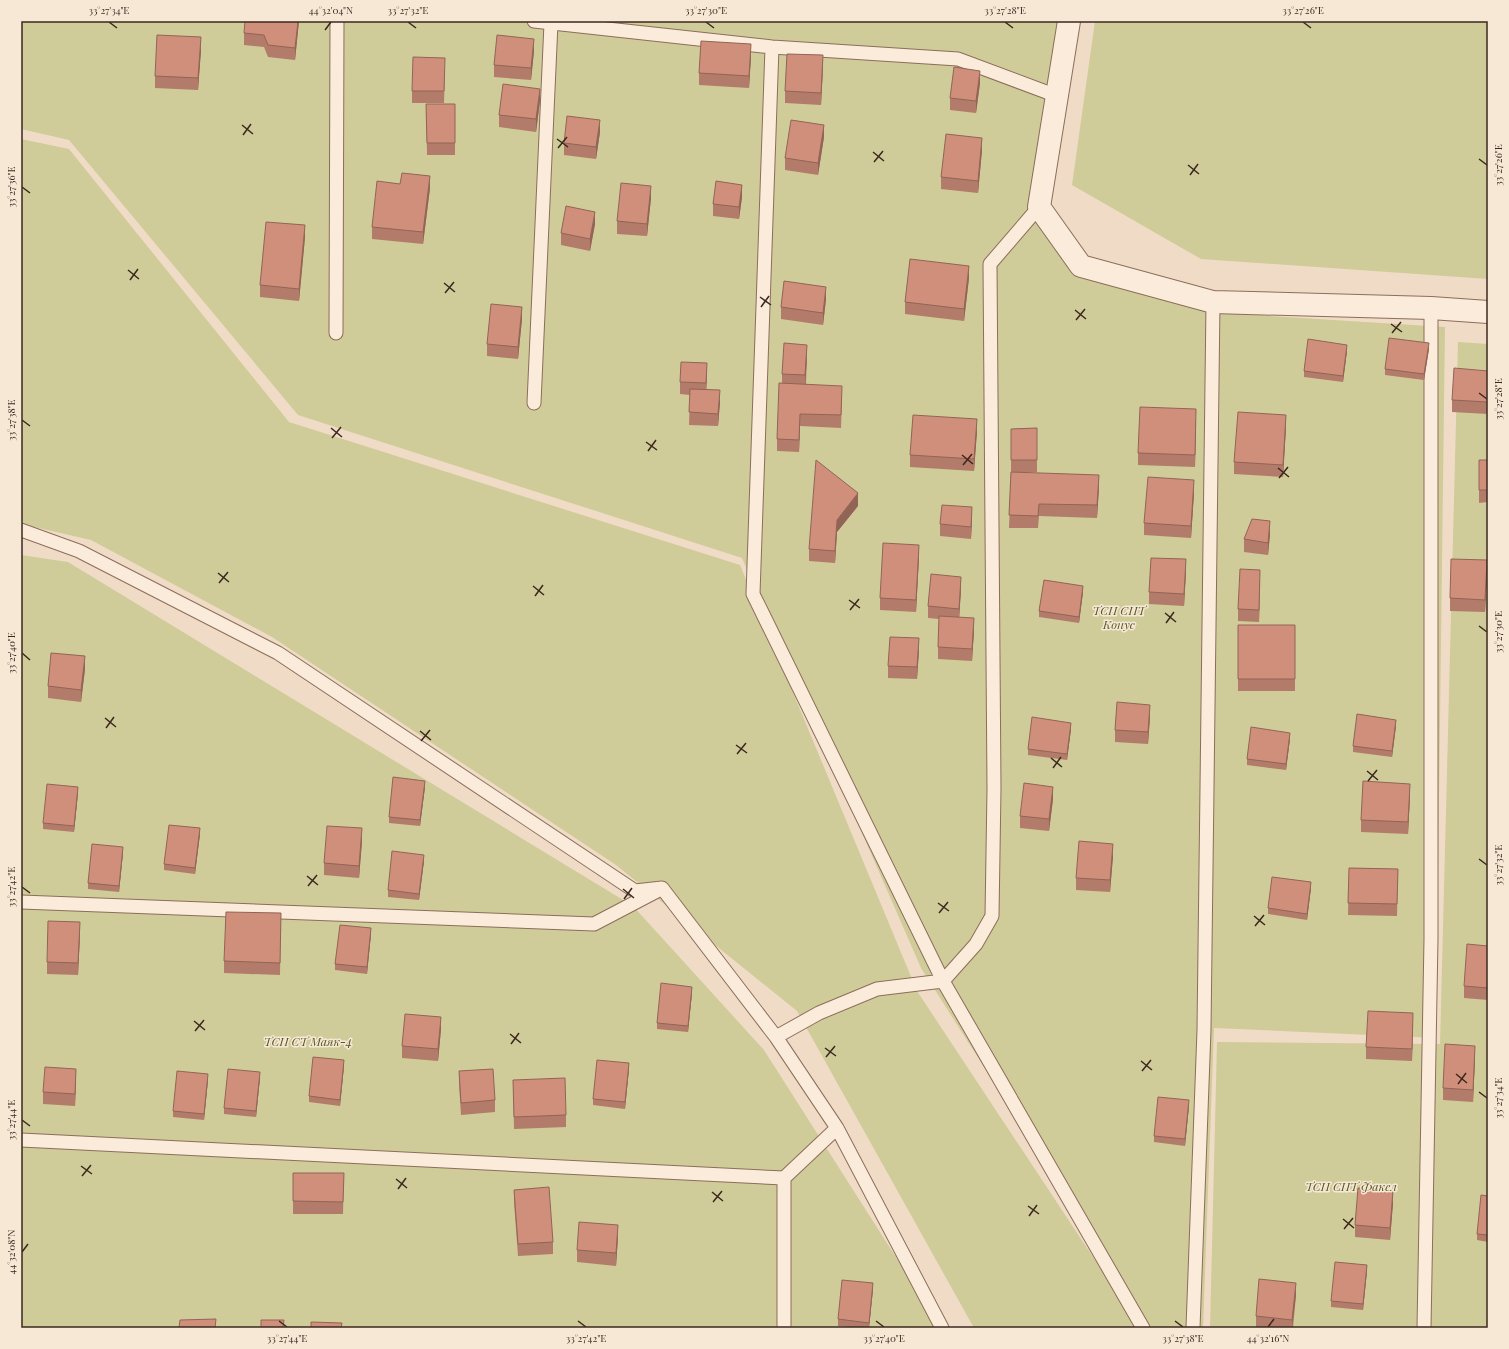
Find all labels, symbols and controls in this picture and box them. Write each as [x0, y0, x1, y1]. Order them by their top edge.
text: 33°27'34"E [89, 3, 129, 17]
text: 44°32'04"N [309, 3, 353, 17]
text: 33°27'32"E [388, 3, 428, 17]
text: 33°27'30"E [685, 3, 727, 17]
text: 33°27'28"E [984, 3, 1026, 17]
text: 33°27'26"E [1282, 3, 1324, 17]
text: 33°27'26"E [1491, 144, 1505, 186]
text: 33°27'36"E [4, 166, 18, 208]
text: 33°27'28"E [1491, 378, 1505, 420]
text: 33°27'38"E [4, 399, 18, 441]
park label: ТСН СНТ Конус [1093, 602, 1147, 632]
text: 33°27'30"E [1491, 611, 1505, 653]
text: 33°27'40"E [4, 632, 18, 674]
text: 33°27'32"E [1491, 845, 1505, 885]
text: 33°27'42"E [4, 867, 18, 907]
park label: ТСН СТ Маяк-4 [264, 1033, 352, 1049]
text: 33°27'34"E [1491, 1078, 1505, 1118]
text: 33°27'44"E [4, 1100, 18, 1140]
park label: ТСН СНТ Факел [1305, 1178, 1397, 1194]
text: 44°32'08"N [4, 1230, 18, 1274]
text: 33°27'44"E [267, 1331, 307, 1345]
text: 33°27'42"E [566, 1331, 606, 1345]
text: 33°27'40"E [863, 1331, 905, 1345]
text: 33°27'38"E [1162, 1331, 1204, 1345]
text: 44°32'16"N [1247, 1331, 1289, 1345]

